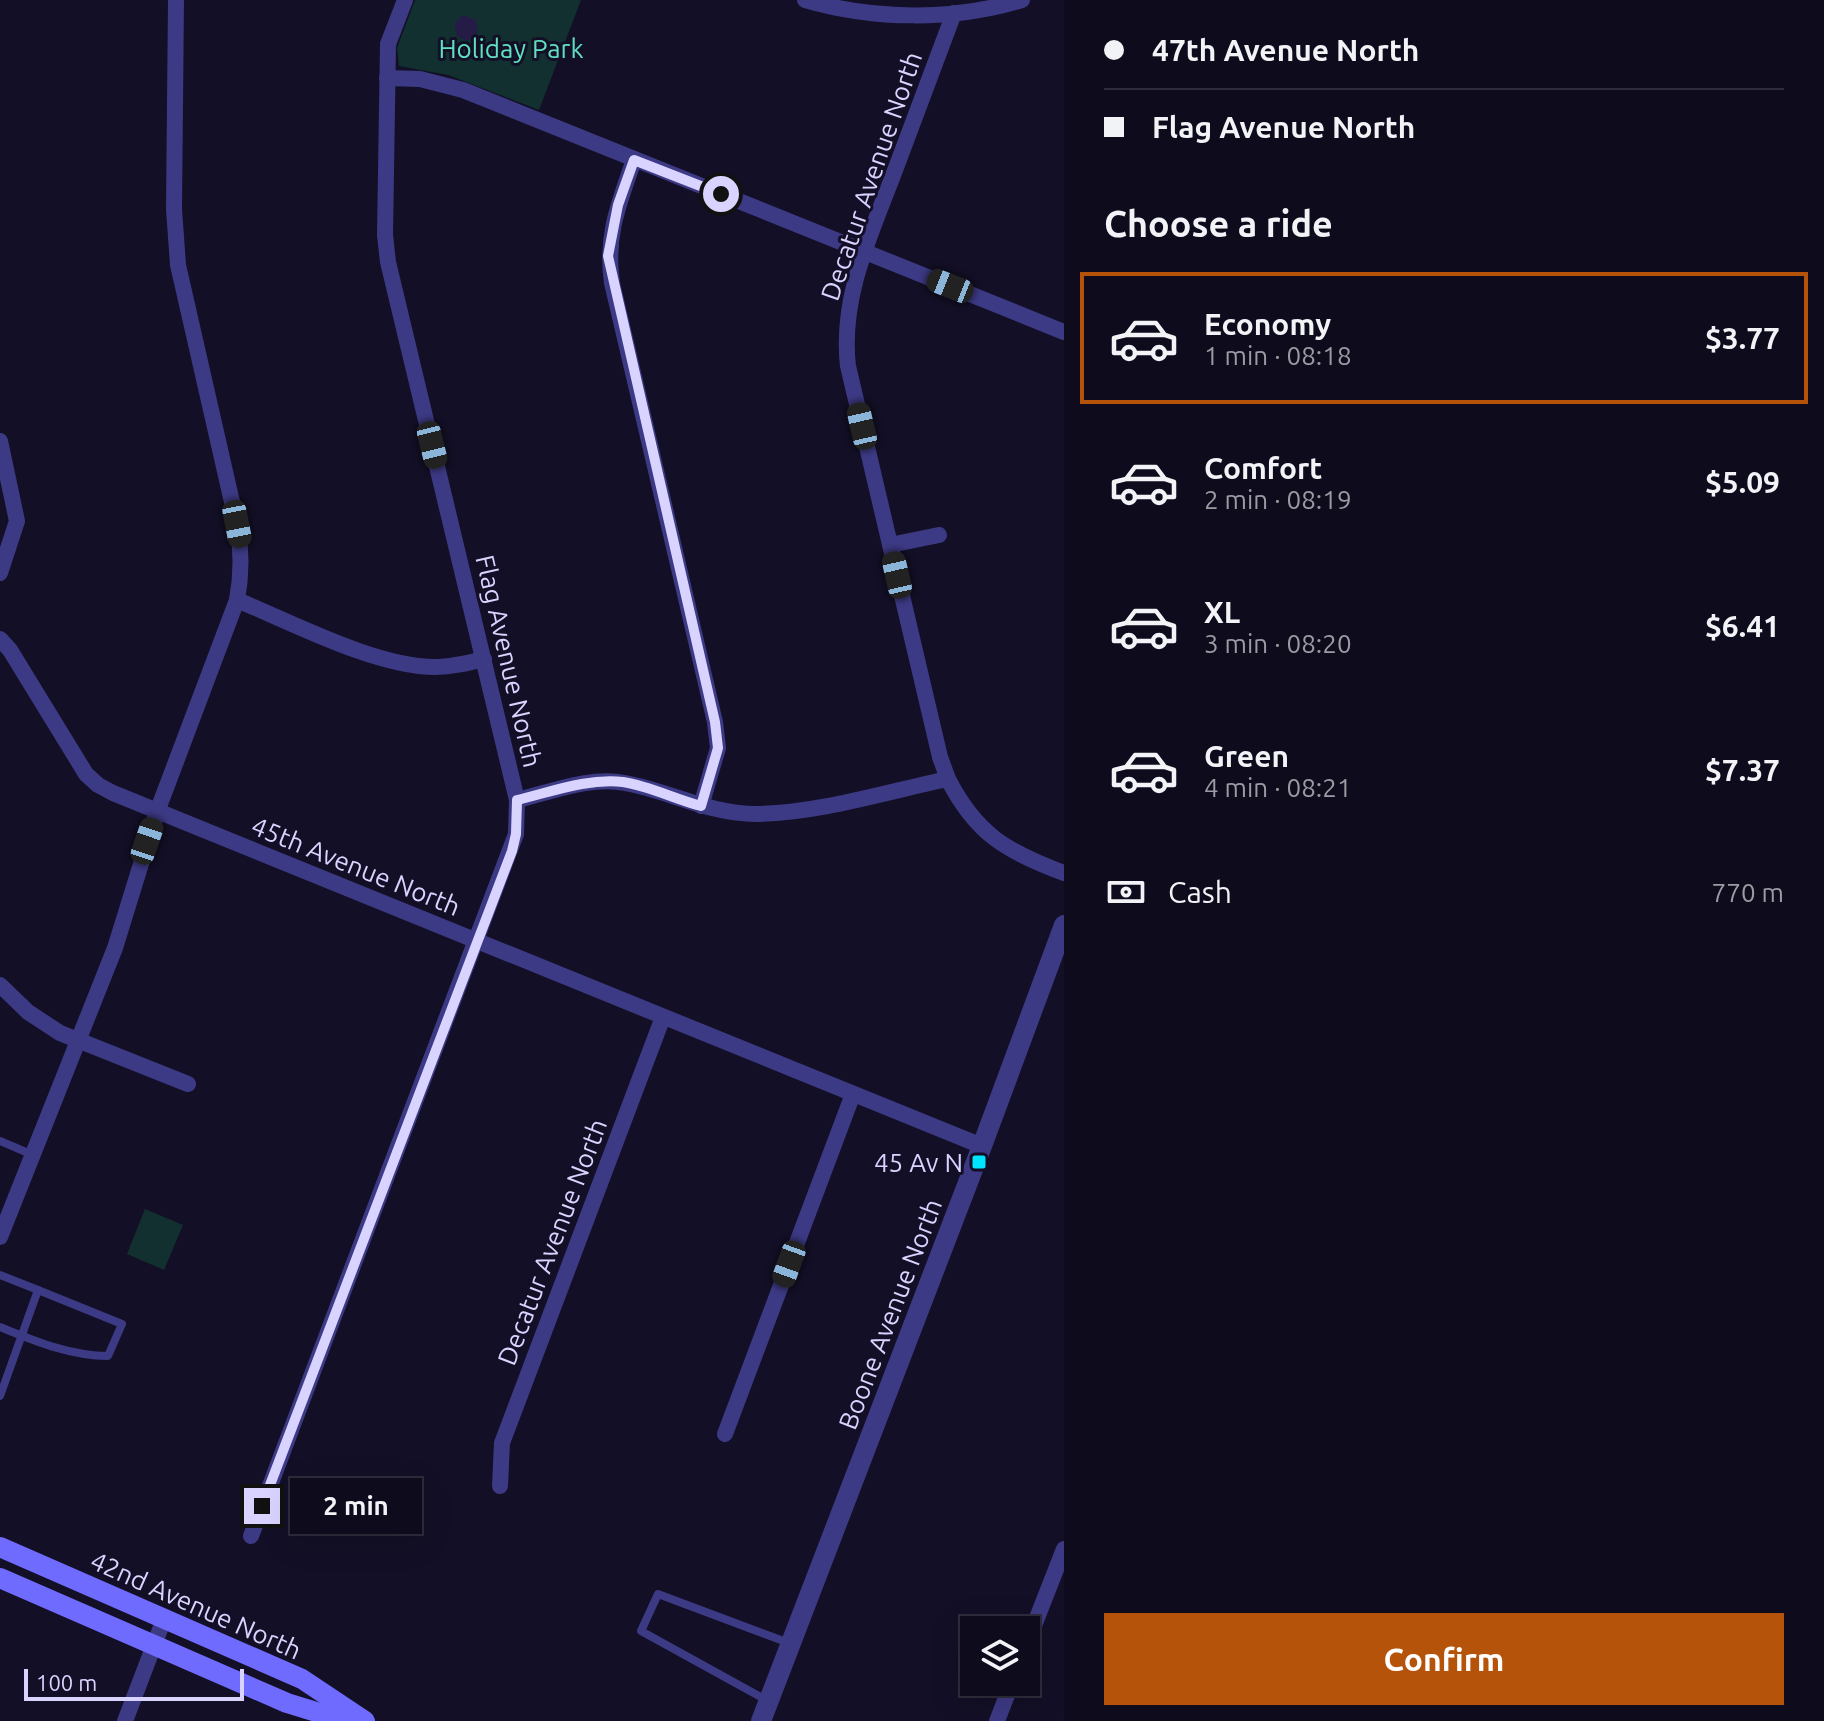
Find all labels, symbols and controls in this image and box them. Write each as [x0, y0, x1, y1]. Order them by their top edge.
text: 47th Avenue North [1152, 33, 1419, 67]
park label: Holiday Park [438, 34, 584, 63]
street label: Decatur Avenue North [815, 48, 927, 304]
text: Flag Avenue North [1152, 110, 1415, 144]
route start [703, 176, 739, 212]
text: Choose a ride [1104, 203, 1333, 244]
car [923, 266, 977, 306]
icon: car [1108, 302, 1180, 374]
text: Economy [1204, 307, 1331, 341]
text: $3.77 [1705, 321, 1780, 355]
text: 1 min · 08:18 [1204, 341, 1352, 370]
car [845, 400, 879, 452]
car [415, 419, 449, 471]
icon: car [1108, 446, 1180, 518]
text: Comfort [1204, 451, 1322, 485]
text: $5.09 [1705, 465, 1780, 499]
text: 2 min · 08:19 [1204, 485, 1352, 514]
car [221, 498, 253, 550]
car [880, 549, 914, 601]
street label: Flag Avenue North [470, 552, 548, 770]
icon: car [1108, 590, 1180, 662]
text: XL [1204, 595, 1240, 629]
text: $6.41 [1705, 609, 1780, 643]
text: 3 min · 08:20 [1204, 629, 1352, 658]
icon: car [1108, 734, 1180, 806]
text: Green [1204, 739, 1289, 773]
text: $7.37 [1705, 753, 1780, 787]
text: 4 min · 08:21 [1204, 773, 1352, 802]
street label: 45th Avenue North [247, 811, 465, 921]
car [128, 814, 166, 868]
icon: cash [1104, 870, 1148, 914]
text: Cash [1168, 875, 1232, 909]
text: 770 m [1712, 878, 1784, 907]
street label: Decatur Avenue North [492, 1115, 612, 1369]
place label: 45 Av N [874, 1148, 963, 1177]
marker: 45 Av N [970, 1153, 988, 1171]
street label: Boone Avenue North [833, 1195, 947, 1433]
car [770, 1237, 808, 1291]
callout: 2 min [290, 1478, 422, 1534]
route end [244, 1488, 280, 1524]
text: 2 min [323, 1491, 389, 1520]
street label: 42nd Avenue North [86, 1545, 306, 1665]
button: Confirm [1104, 1613, 1784, 1705]
map controls [960, 1616, 1040, 1696]
button: layers [960, 1616, 1040, 1696]
scale bar [24, 1665, 244, 1701]
text: 100 m [36, 1670, 97, 1695]

